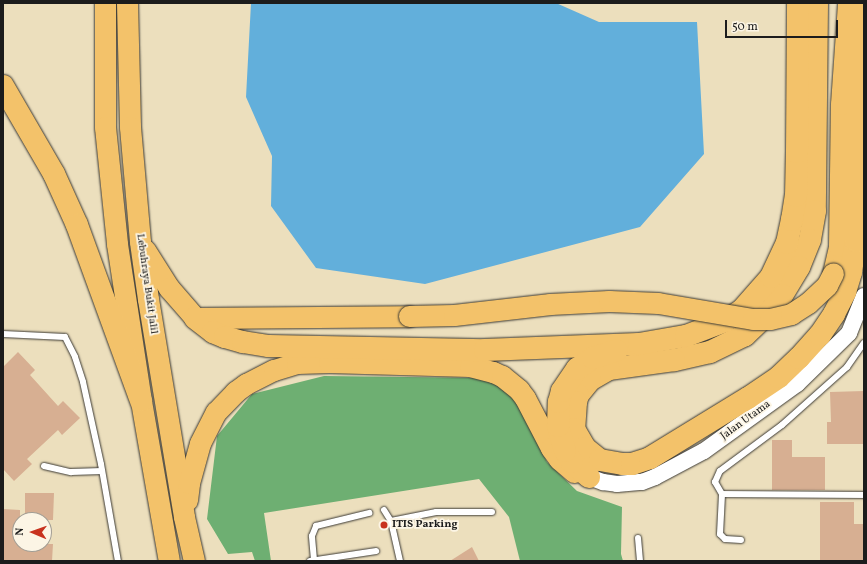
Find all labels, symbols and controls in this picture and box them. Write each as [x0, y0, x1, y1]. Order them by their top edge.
scale bar [727, 12, 840, 38]
text: 50 m [732, 19, 758, 35]
street label: Lebuhraya Bukit Jalil [132, 233, 160, 335]
street label: Jalan Utama [718, 398, 774, 444]
north arrow [12, 512, 52, 552]
place label: ITIS Parking [392, 518, 457, 532]
marker: ITIS Parking [379, 520, 389, 530]
text: N [13, 527, 28, 536]

